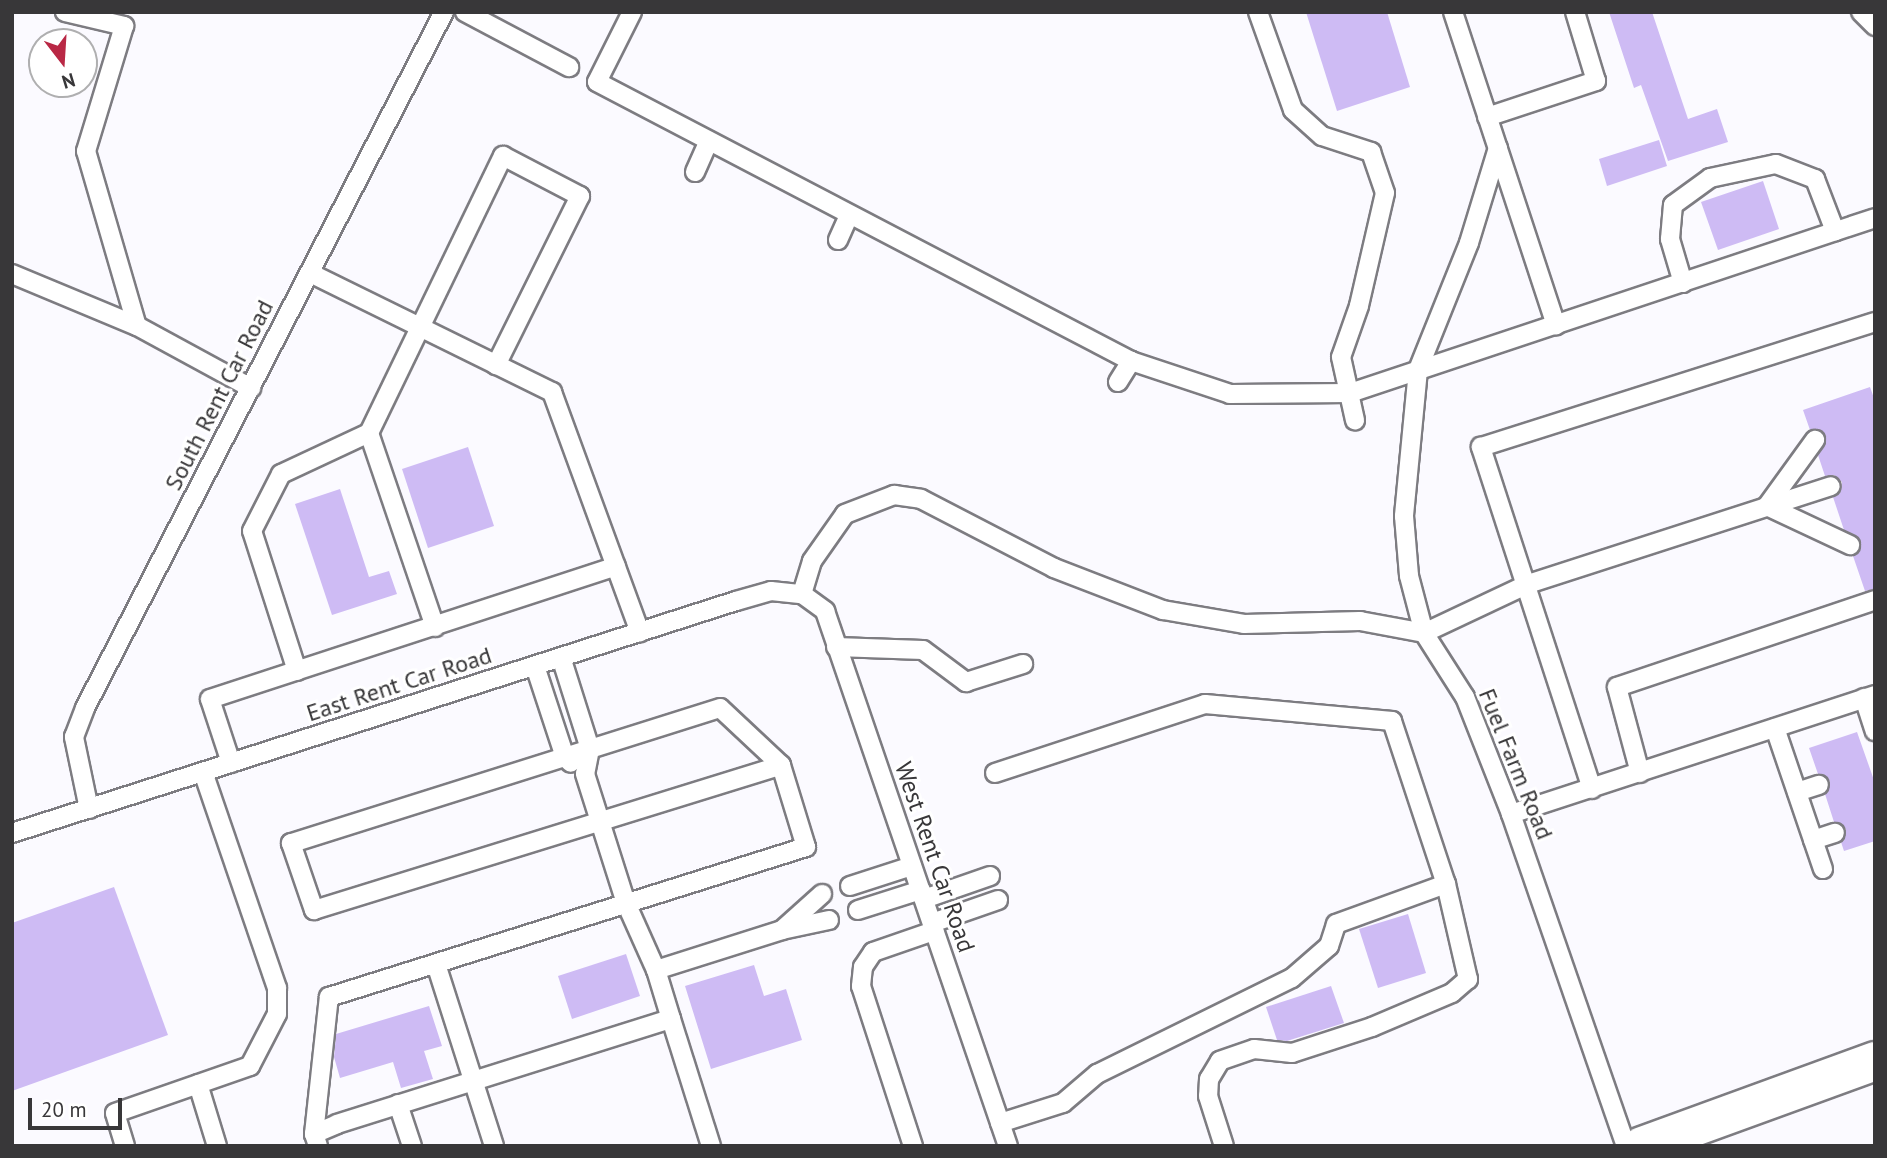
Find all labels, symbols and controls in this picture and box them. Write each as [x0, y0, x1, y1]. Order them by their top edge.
north arrow [28, 28, 98, 98]
text: N [59, 68, 78, 94]
street label: South Rent Car Road [159, 295, 279, 495]
street label: East Rent Car Road [303, 640, 495, 728]
street label: Fuel Farm Road [1473, 684, 1559, 844]
street label: West Rent Car Road [889, 758, 981, 956]
scale bar [32, 1084, 126, 1128]
text: 20 m [41, 1096, 87, 1123]

